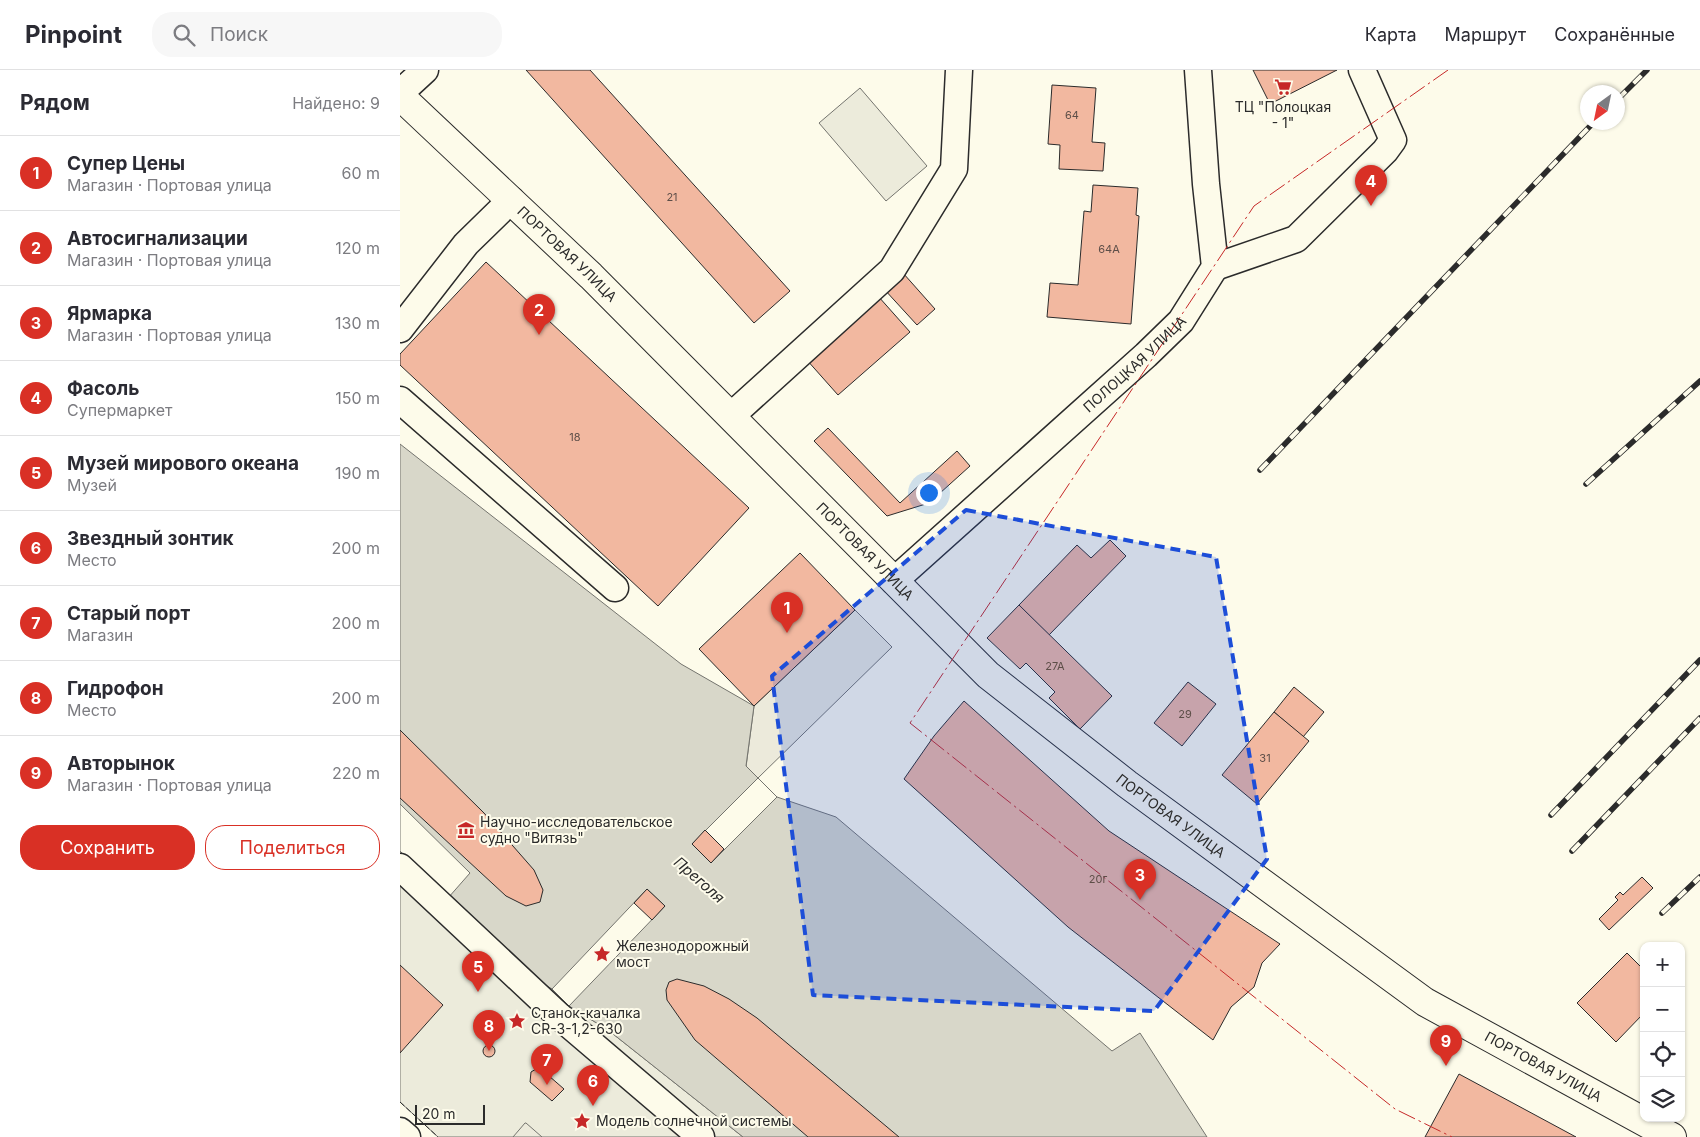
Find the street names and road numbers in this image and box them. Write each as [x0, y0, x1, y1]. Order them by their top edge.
street label: ПОРТОВАЯ УЛИЦА [514, 202, 621, 305]
street label: ПОЛОЦКАЯ УЛИЦА [1079, 312, 1189, 415]
street label: ПОРТОВАЯ УЛИЦА [813, 499, 918, 604]
street label: ПОРТОВАЯ УЛИЦА [1113, 770, 1229, 861]
street label: ПОРТОВАЯ УЛИЦА [1482, 1027, 1605, 1105]

